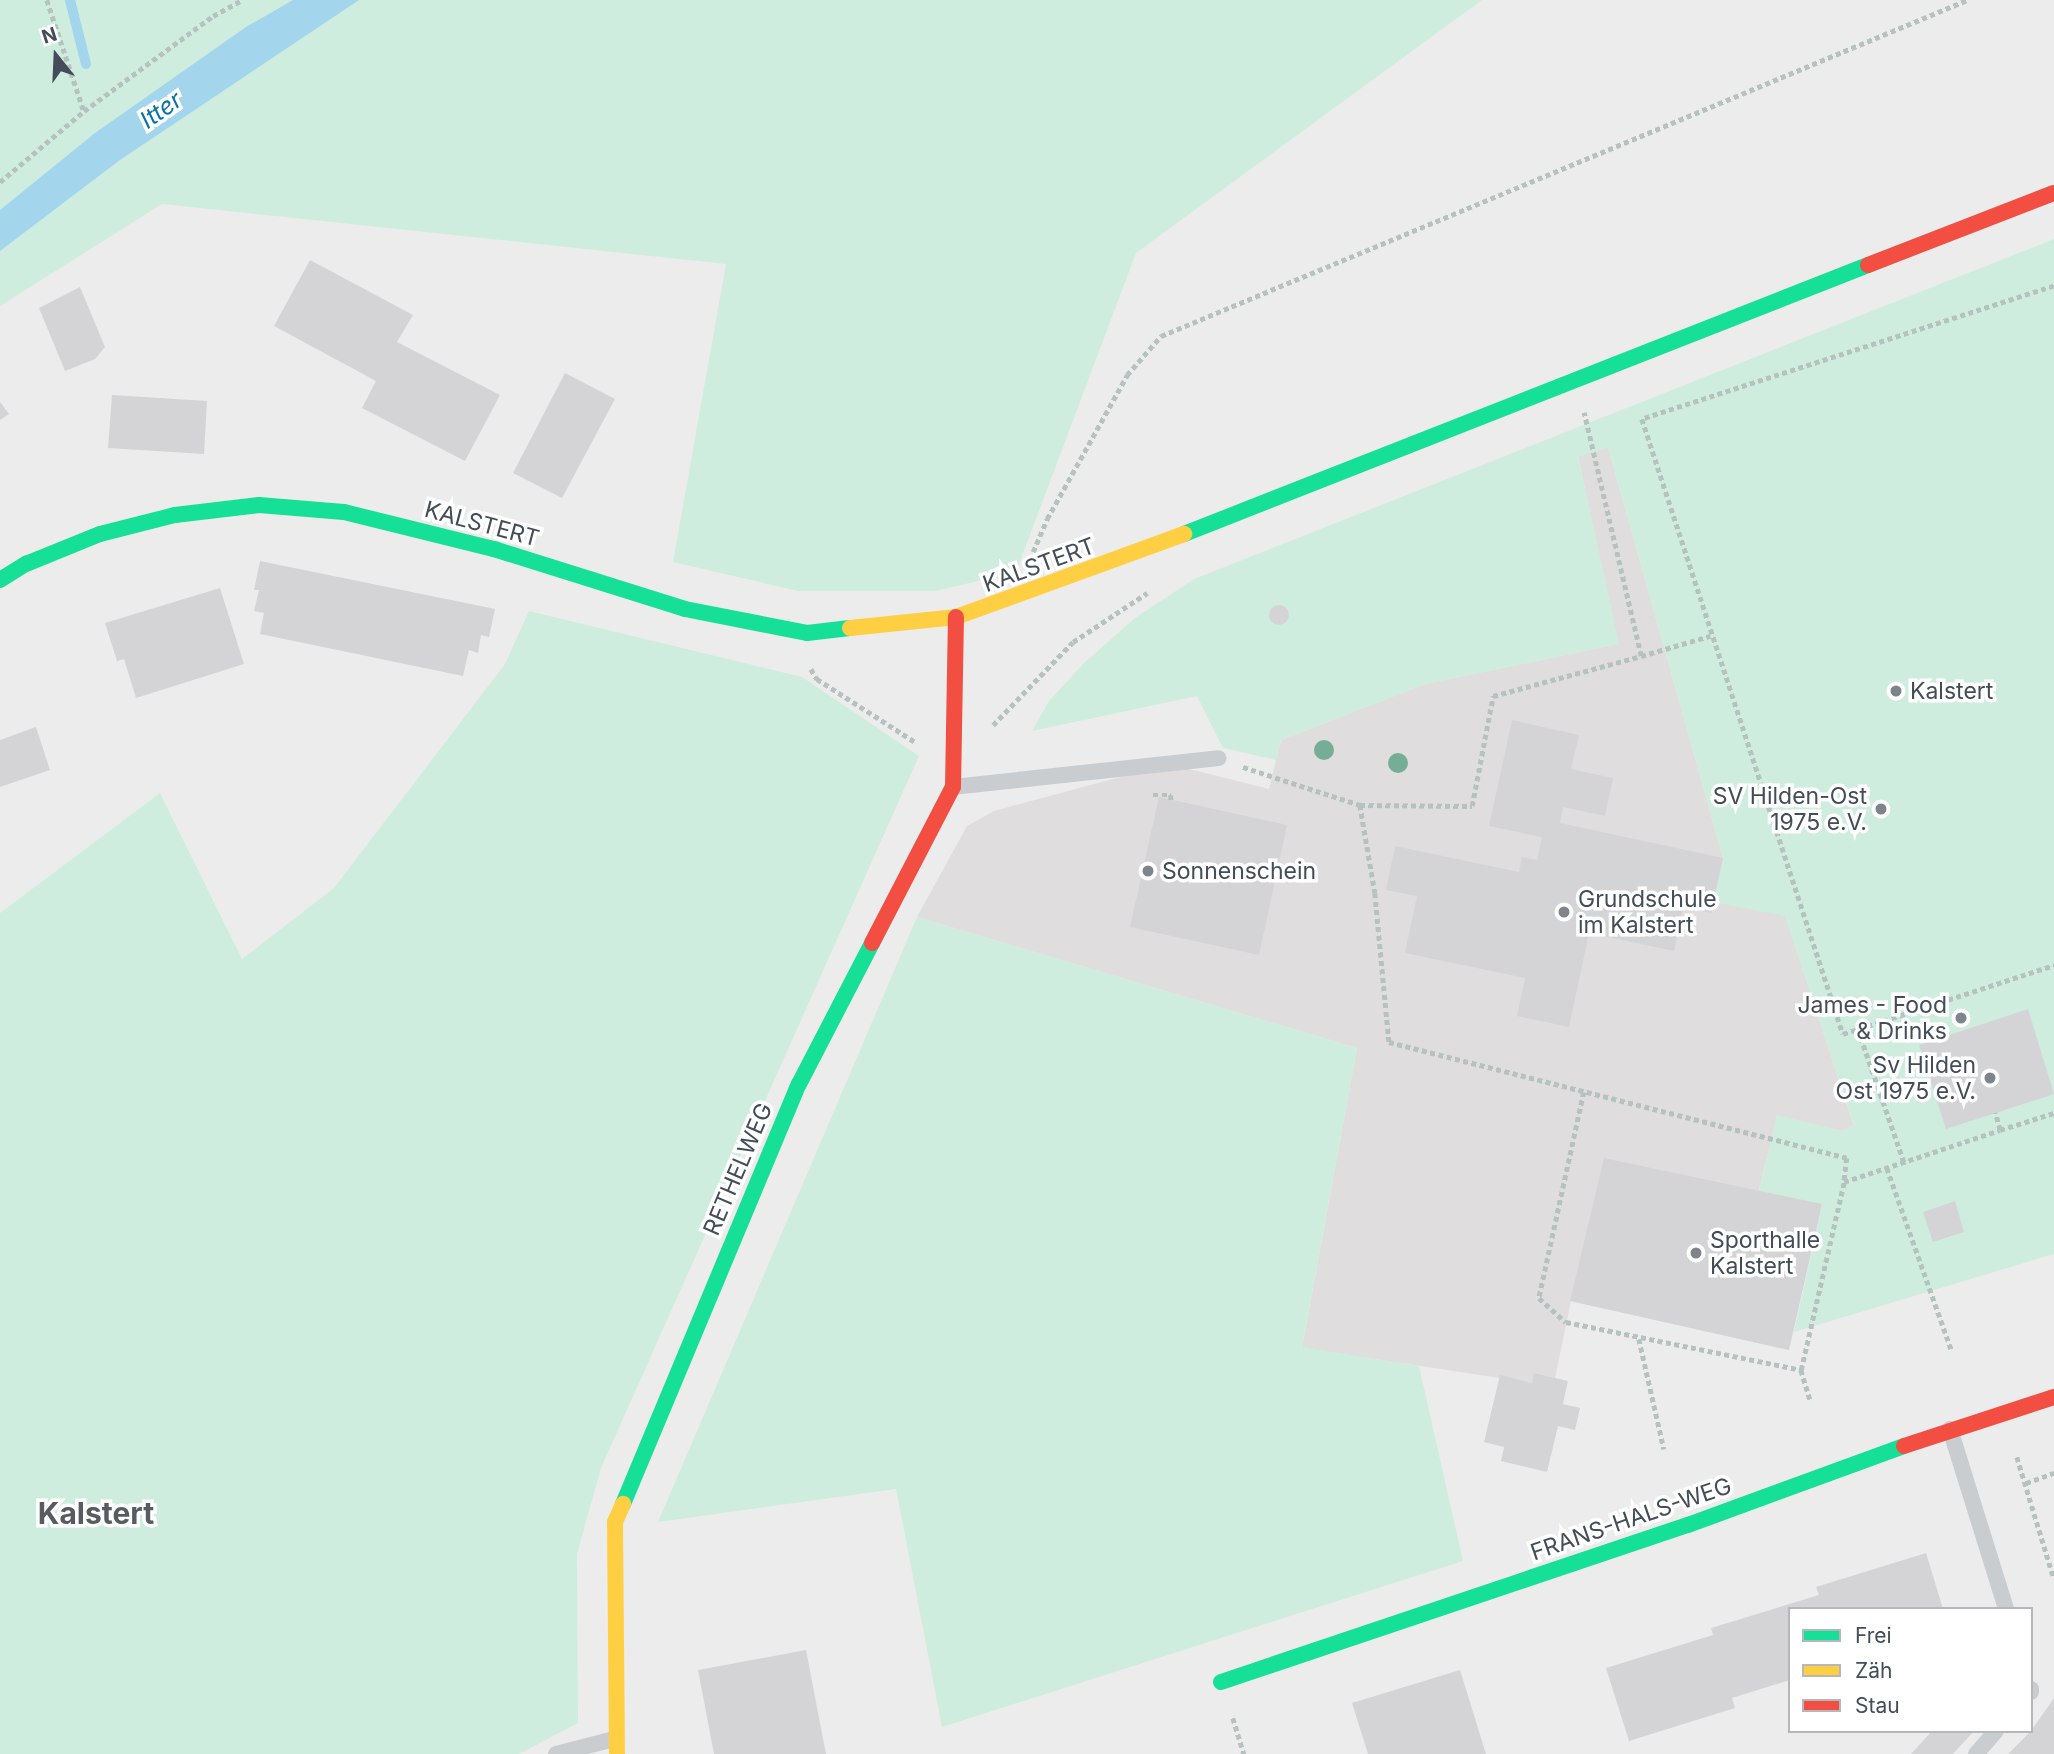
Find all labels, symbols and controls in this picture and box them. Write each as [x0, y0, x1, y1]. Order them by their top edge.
north arrow [21, 21, 91, 91]
text: N [39, 22, 60, 49]
water label: Itter [134, 85, 188, 135]
street label: KALSTERT [422, 495, 542, 553]
street label: KALSTERT [979, 532, 1099, 598]
place label: Kalstert [1910, 677, 1993, 705]
marker: Kalstert [1888, 683, 1904, 699]
place label: SV Hilden-Ost 1975 e.V. [1713, 782, 1867, 836]
marker: SV Hilden-Ost 1975 e.V. [1873, 801, 1889, 817]
place label: Sonnenschein [1162, 857, 1316, 885]
marker: Sonnenschein [1140, 863, 1156, 879]
place label: Grundschule im Kalstert [1578, 885, 1717, 939]
marker: Grundschule im Kalstert [1556, 904, 1572, 920]
place label: James - Food & Drinks [1797, 991, 1947, 1045]
marker: James - Food & Drinks [1953, 1010, 1969, 1026]
place label: Sv Hilden Ost 1975 e.V. [1836, 1051, 1976, 1105]
marker: Sv Hilden Ost 1975 e.V. [1982, 1070, 1998, 1086]
street label: RETHELWEG [698, 1099, 778, 1239]
place label: Sporthalle Kalstert [1710, 1226, 1820, 1280]
marker: Sporthalle Kalstert [1688, 1245, 1704, 1261]
street label: FRANS-HALS-WEG [1527, 1472, 1735, 1566]
district label: Kalstert [38, 1495, 154, 1531]
legend [1788, 1607, 2033, 1733]
text: Frei [1855, 1623, 1892, 1648]
text: Zäh [1855, 1658, 1892, 1683]
text: Stau [1855, 1693, 1900, 1718]

